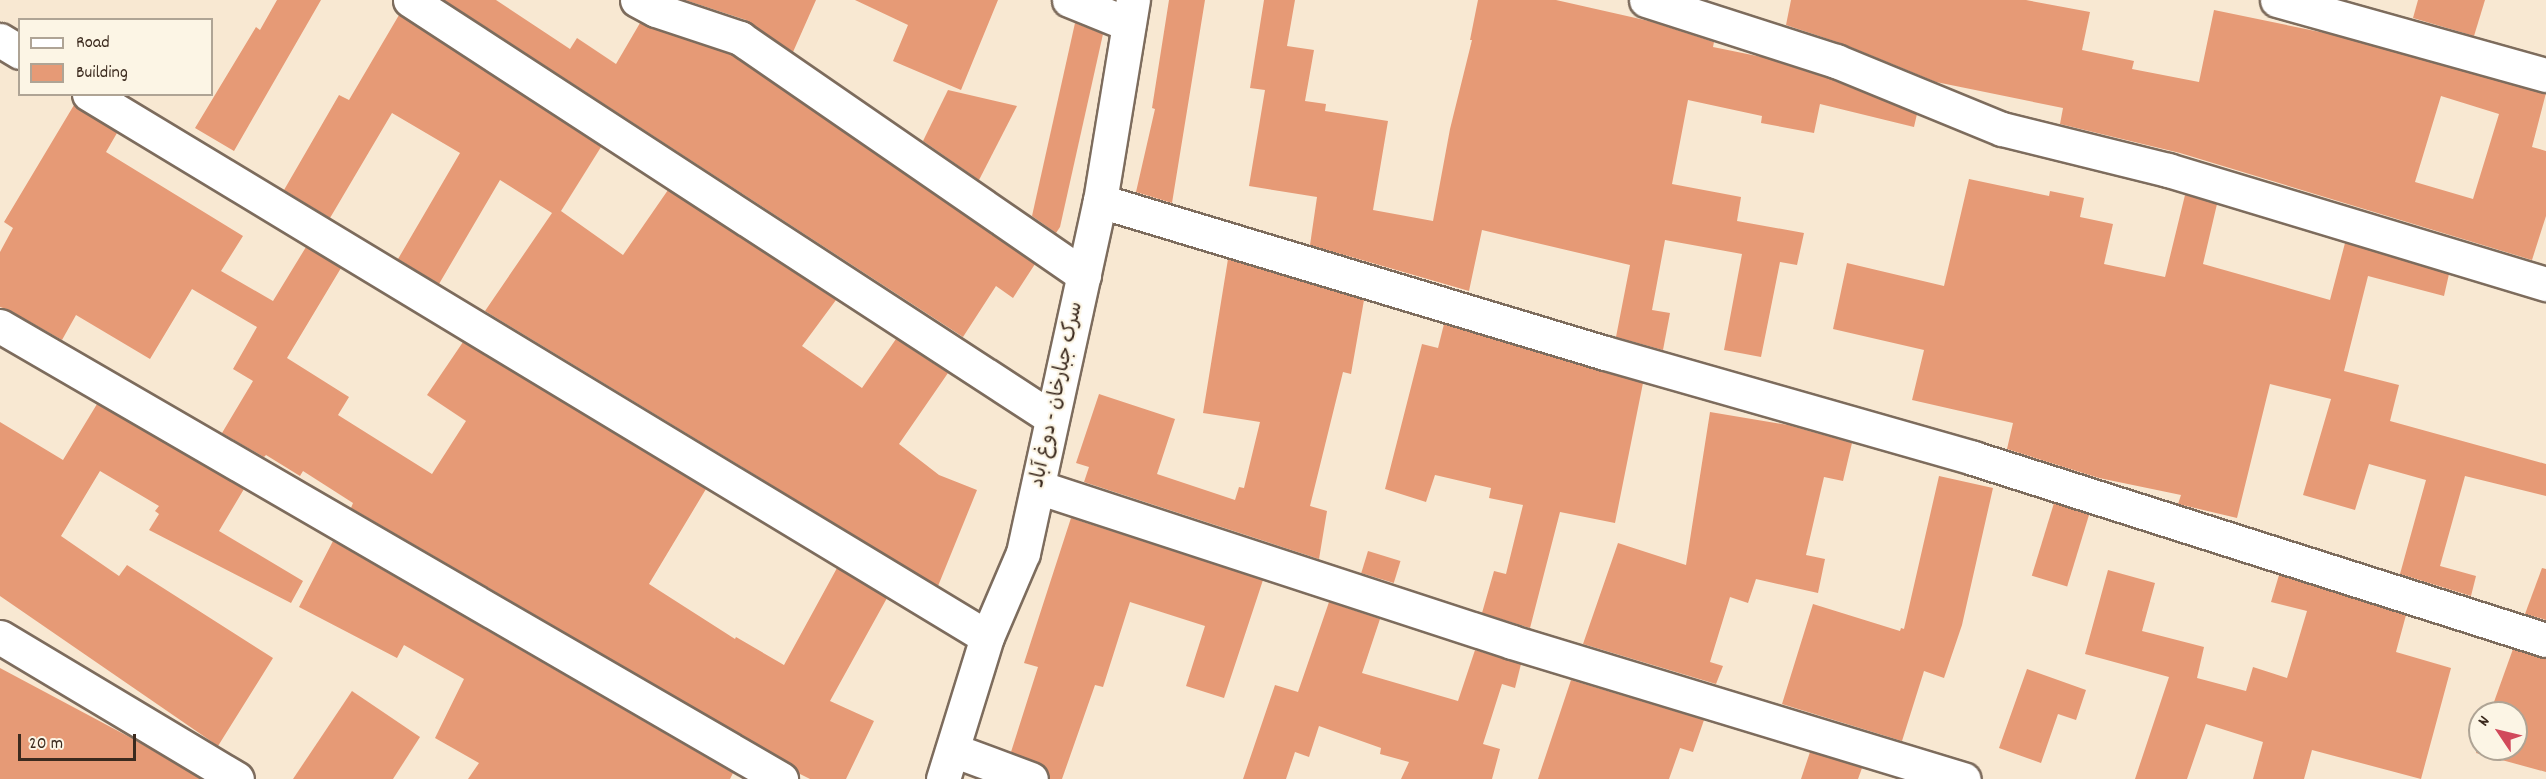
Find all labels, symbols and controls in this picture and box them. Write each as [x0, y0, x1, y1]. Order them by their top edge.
legend [18, 18, 213, 96]
text: Road [76, 31, 110, 56]
text: Building [76, 61, 128, 86]
street label: سرک جبارخان - دوغ آباد [1027, 300, 1089, 490]
north arrow [2468, 701, 2528, 761]
text: N [2473, 712, 2496, 731]
scale bar [21, 722, 140, 760]
text: 20 m [29, 732, 63, 757]

